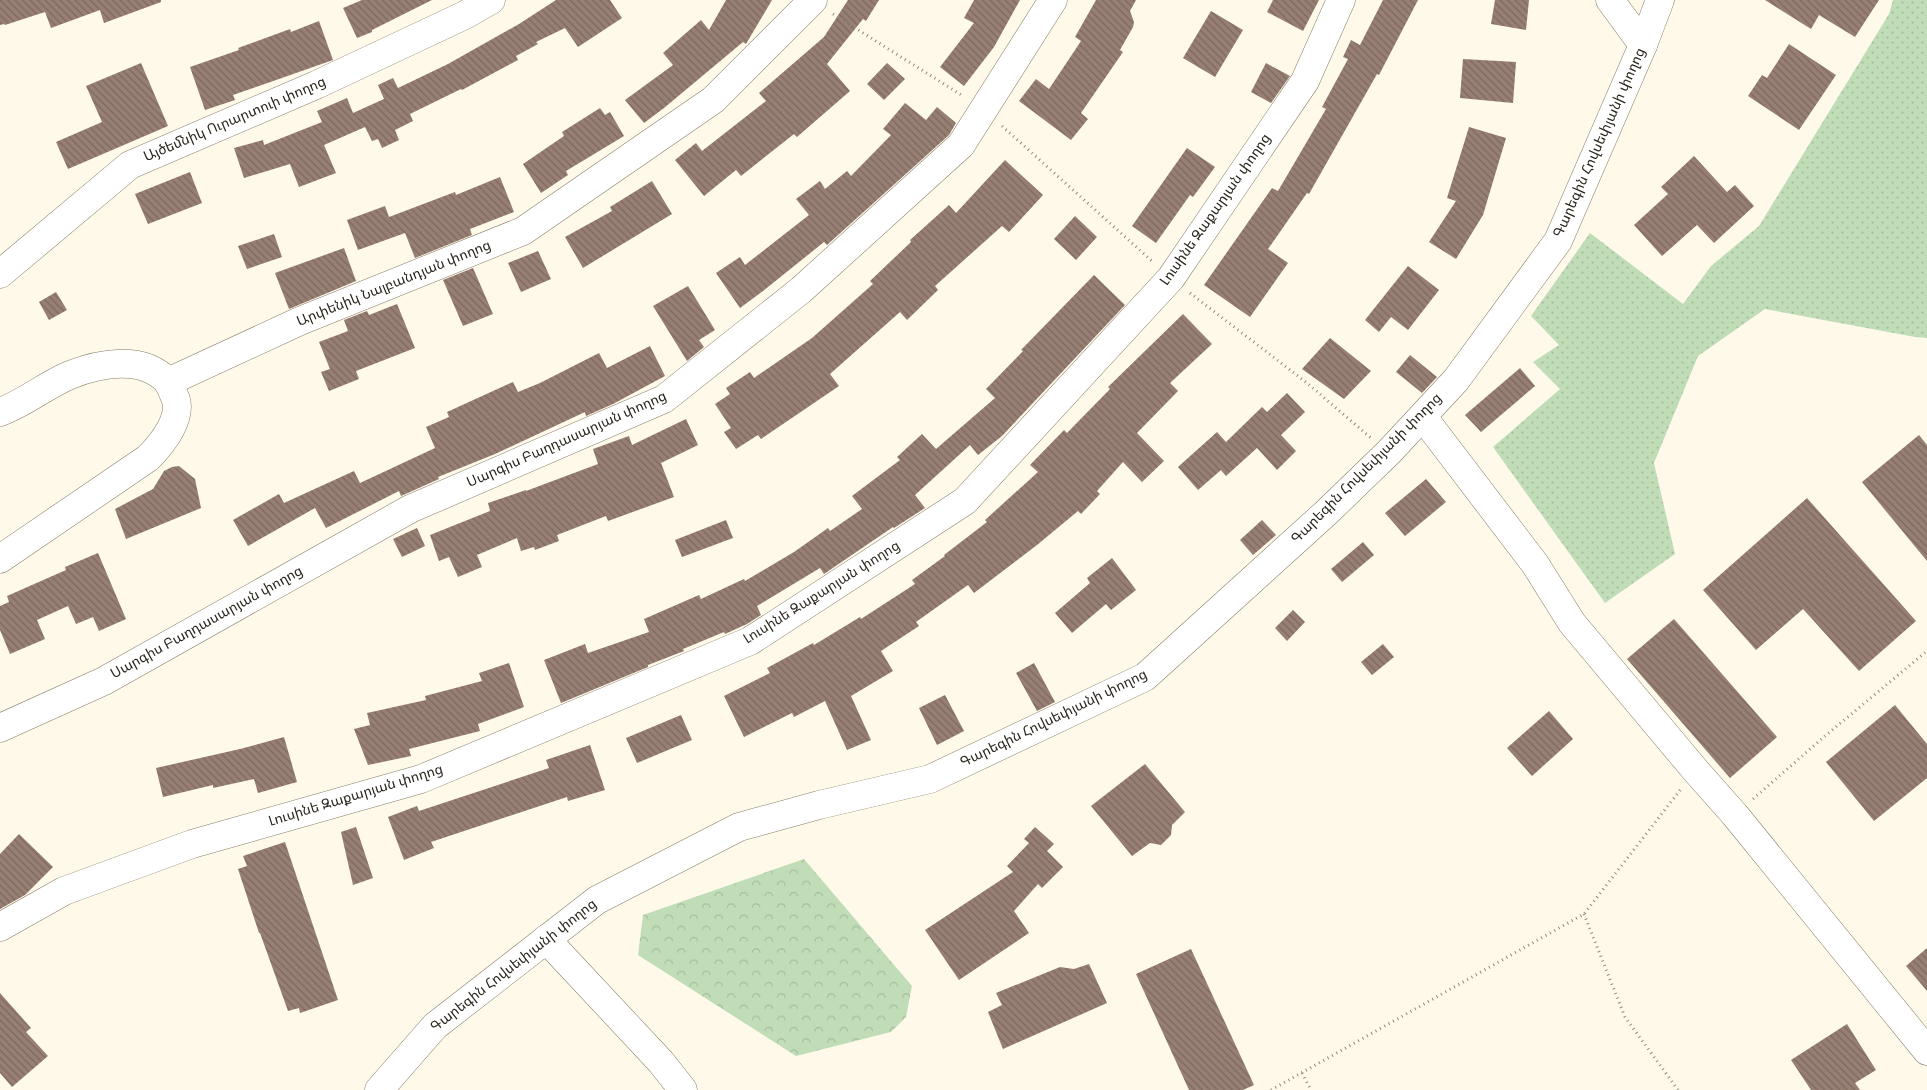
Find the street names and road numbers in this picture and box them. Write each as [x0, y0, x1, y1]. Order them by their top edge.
street label: Գարեգին Հովսեփյանի փողոց [1550, 45, 1650, 241]
street label: Այծեմնիկ Ուրարտուի փողոց [141, 74, 329, 166]
street label: Լուսինե Զաքարյան փողոց [1157, 131, 1275, 289]
street label: Արփենիկ Նալբանդյան փողոց [294, 237, 494, 331]
street label: Սարգիս Բաղդասարյան փողոց [464, 388, 670, 492]
street label: Գարեգին Հովսեփյանի փողոց [1288, 390, 1446, 548]
street label: Լուսինե Զաքարյան փողոց [741, 538, 903, 648]
street label: Սարգիս Բաղդասարյան փողոց [108, 563, 306, 683]
street label: Գարեգին Հովսեփյանի փողոց [958, 666, 1150, 772]
street label: Լուսինե Զաքարյան փողոց [267, 761, 445, 831]
street label: Գարեգին Հովսեփյանի փողոց [428, 896, 600, 1036]

